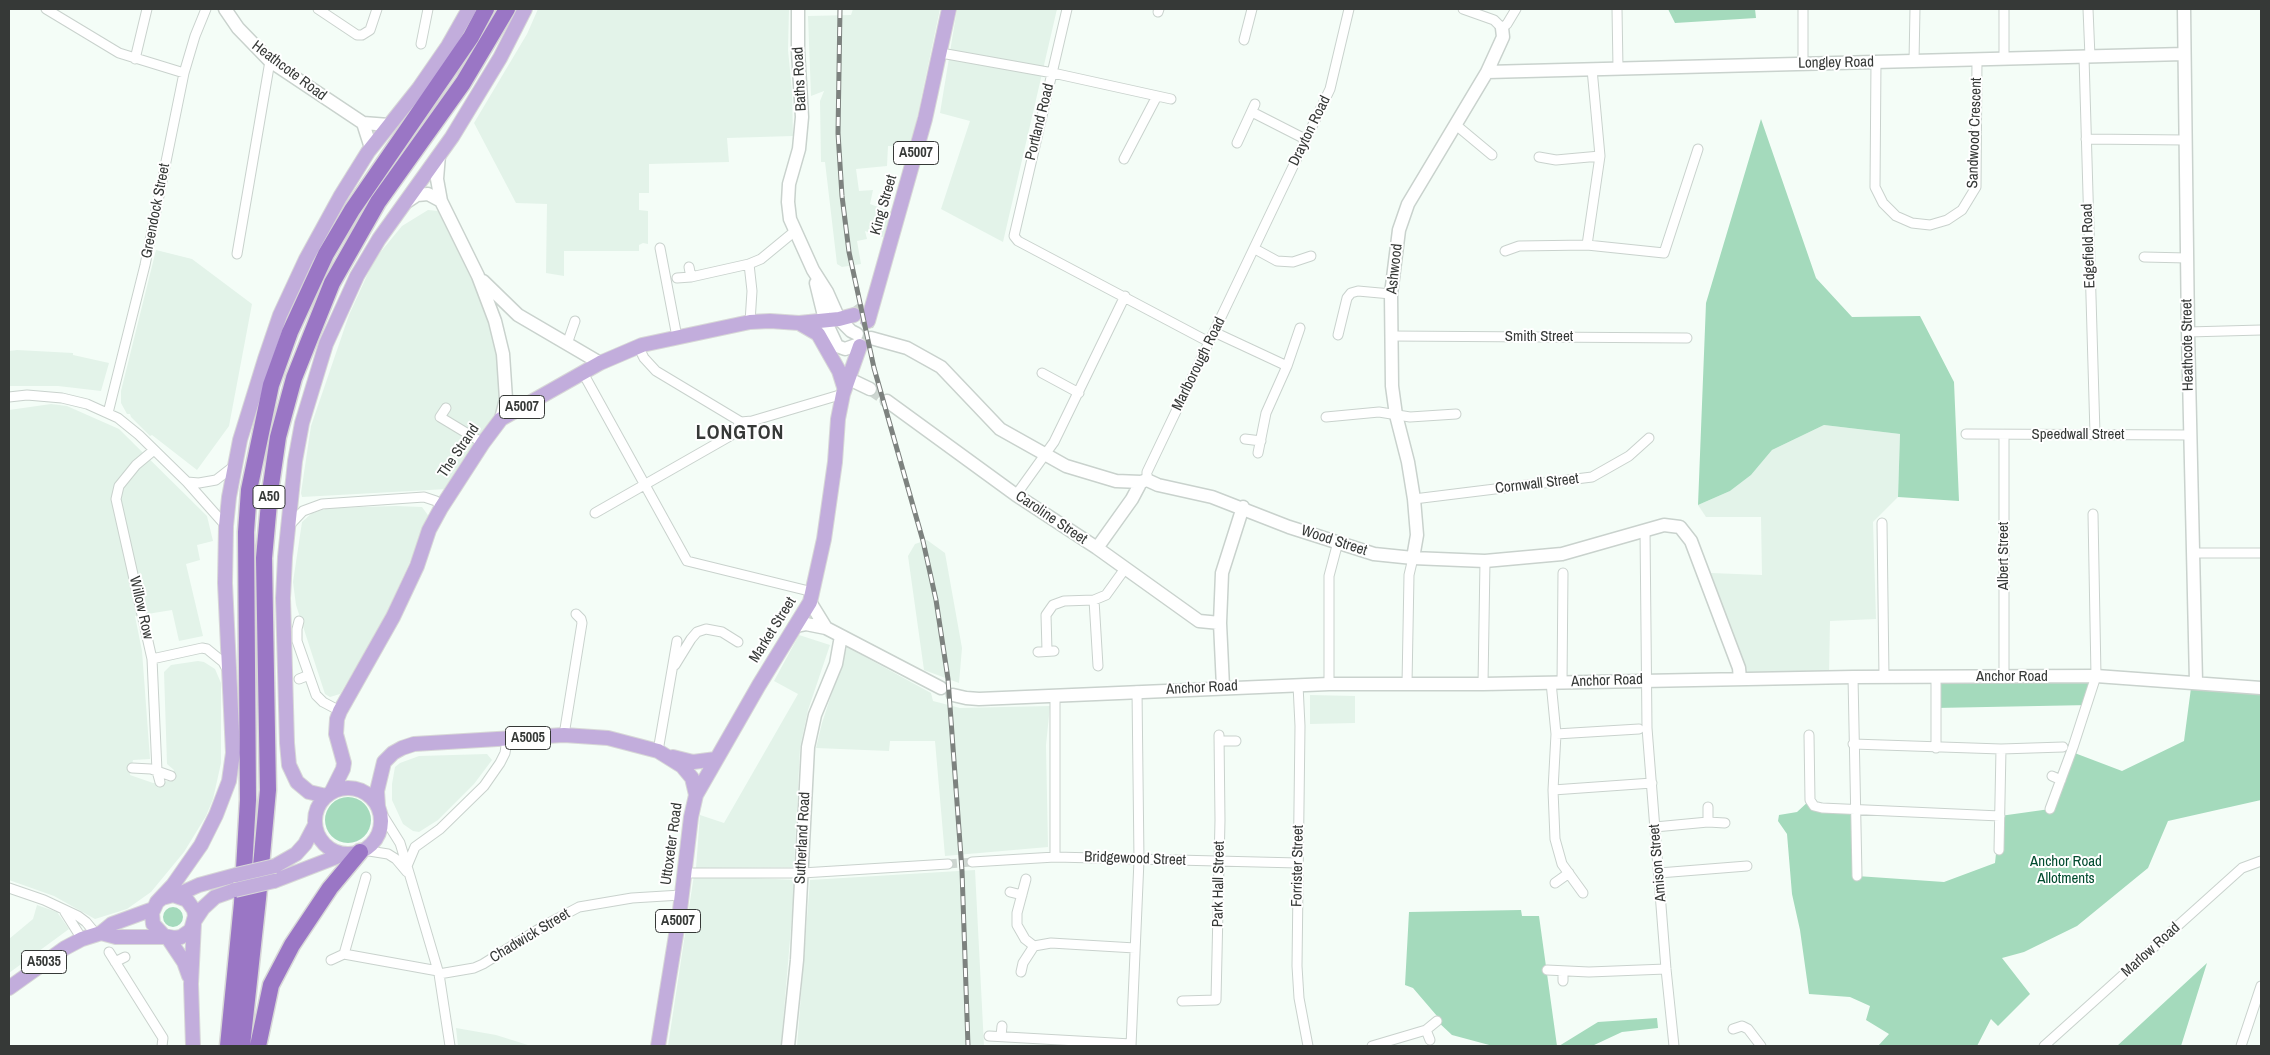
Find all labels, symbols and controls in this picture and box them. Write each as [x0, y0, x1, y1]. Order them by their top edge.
street label: Heathcote Road [248, 37, 330, 105]
street label: Baths Road [789, 46, 811, 112]
street label: Longley Road [1798, 53, 1874, 73]
street label: Sandwood Crescent [1964, 77, 1986, 189]
street label: Portland Road [1022, 82, 1058, 162]
street label: Drayton Road [1285, 93, 1335, 169]
road number: A5007 [894, 142, 938, 164]
street label: Greendock Street [138, 162, 174, 260]
street label: King Street [867, 173, 901, 237]
street label: Edgefield Road [2079, 203, 2099, 289]
street label: Ashwood [1383, 243, 1407, 295]
street label: Heathcote Street [2178, 299, 2198, 391]
street label: Marlborough Road [1169, 314, 1229, 414]
street label: Smith Street [1505, 328, 1573, 346]
road number: A5007 [500, 396, 544, 418]
street label: The Strand [435, 421, 483, 481]
district label: LONGTON [695, 422, 785, 446]
street label: Speedwall Street [2032, 426, 2124, 444]
street label: Cornwall Street [1494, 470, 1580, 498]
road number: A50 [253, 486, 285, 508]
street label: Caroline Street [1012, 487, 1090, 549]
street label: Wood Street [1299, 522, 1369, 560]
street label: Albert Street [1995, 522, 2013, 590]
street label: Willow Row [125, 575, 157, 641]
street label: Market Street [746, 594, 800, 666]
street label: Anchor Road [1976, 668, 2048, 686]
street label: Anchor Road [1571, 671, 1643, 691]
street label: Anchor Road [1166, 677, 1238, 699]
road number: A5005 [506, 726, 550, 750]
street label: Sutherland Road [792, 791, 814, 885]
street label: Uttoxeter Road [657, 802, 687, 886]
street label: Amison Street [1646, 823, 1670, 903]
street label: Forrister Street [1288, 825, 1308, 907]
street label: Park Hall Street [1209, 841, 1229, 927]
street label: Bridgewood Street [1084, 848, 1186, 870]
park label: Anchor Road Allotments [2030, 853, 2102, 888]
street label: Chadwick Street [487, 905, 573, 967]
road number: A5007 [656, 909, 700, 932]
street label: Marlow Road [2118, 919, 2184, 981]
road number: A5035 [22, 950, 66, 974]

